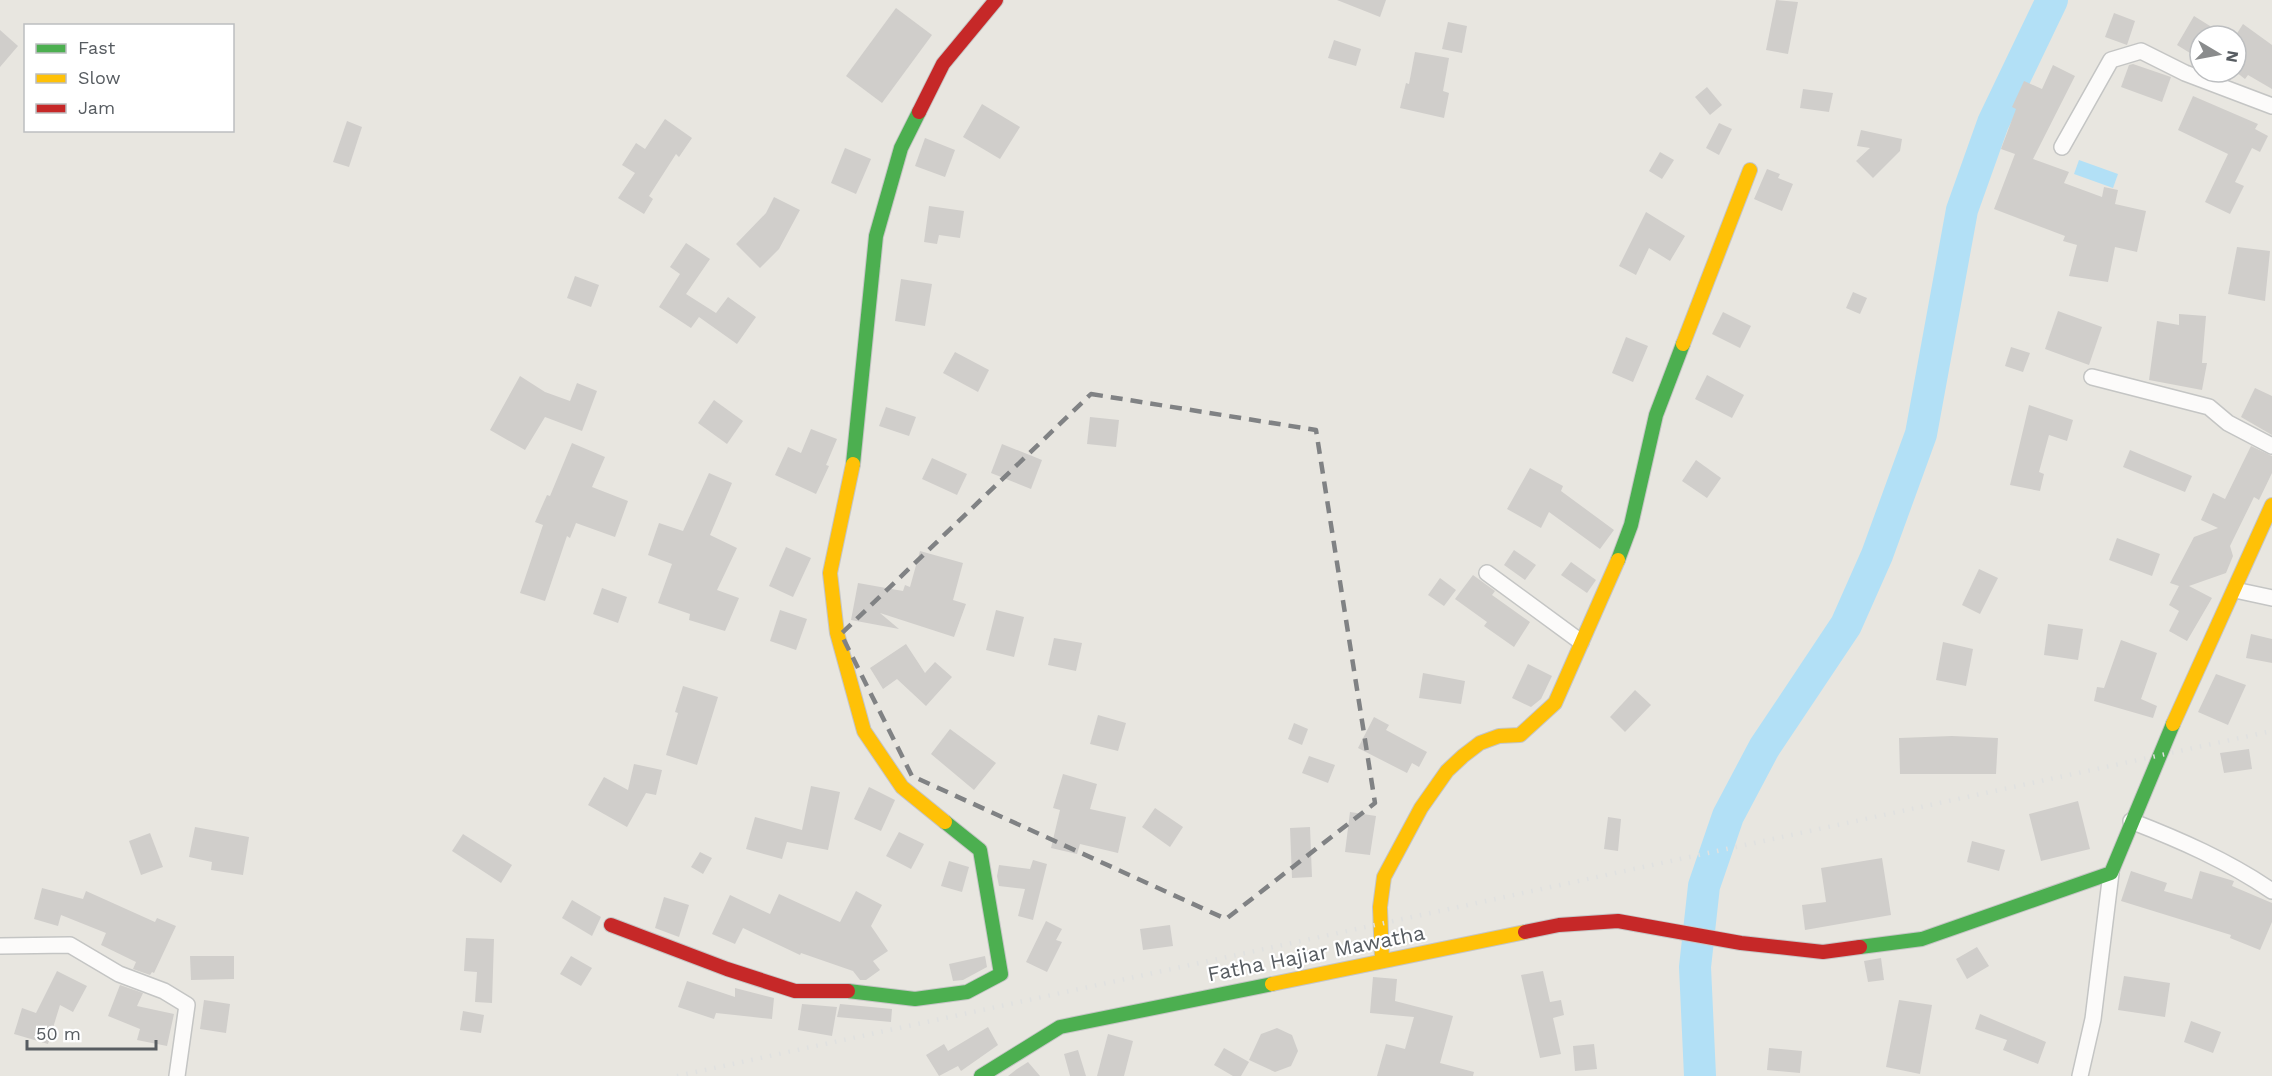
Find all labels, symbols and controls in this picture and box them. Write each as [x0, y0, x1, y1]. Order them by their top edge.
legend [24, 24, 234, 132]
north arrow [2188, 24, 2248, 84]
text: Fast [78, 37, 116, 58]
text: N [2222, 49, 2243, 64]
text: Slow [78, 67, 121, 88]
text: Jam [78, 97, 115, 118]
street label: Fatha Hajiar Mawatha [1205, 920, 1427, 986]
scale bar [27, 1013, 156, 1051]
text: 50 m [36, 1023, 81, 1044]

